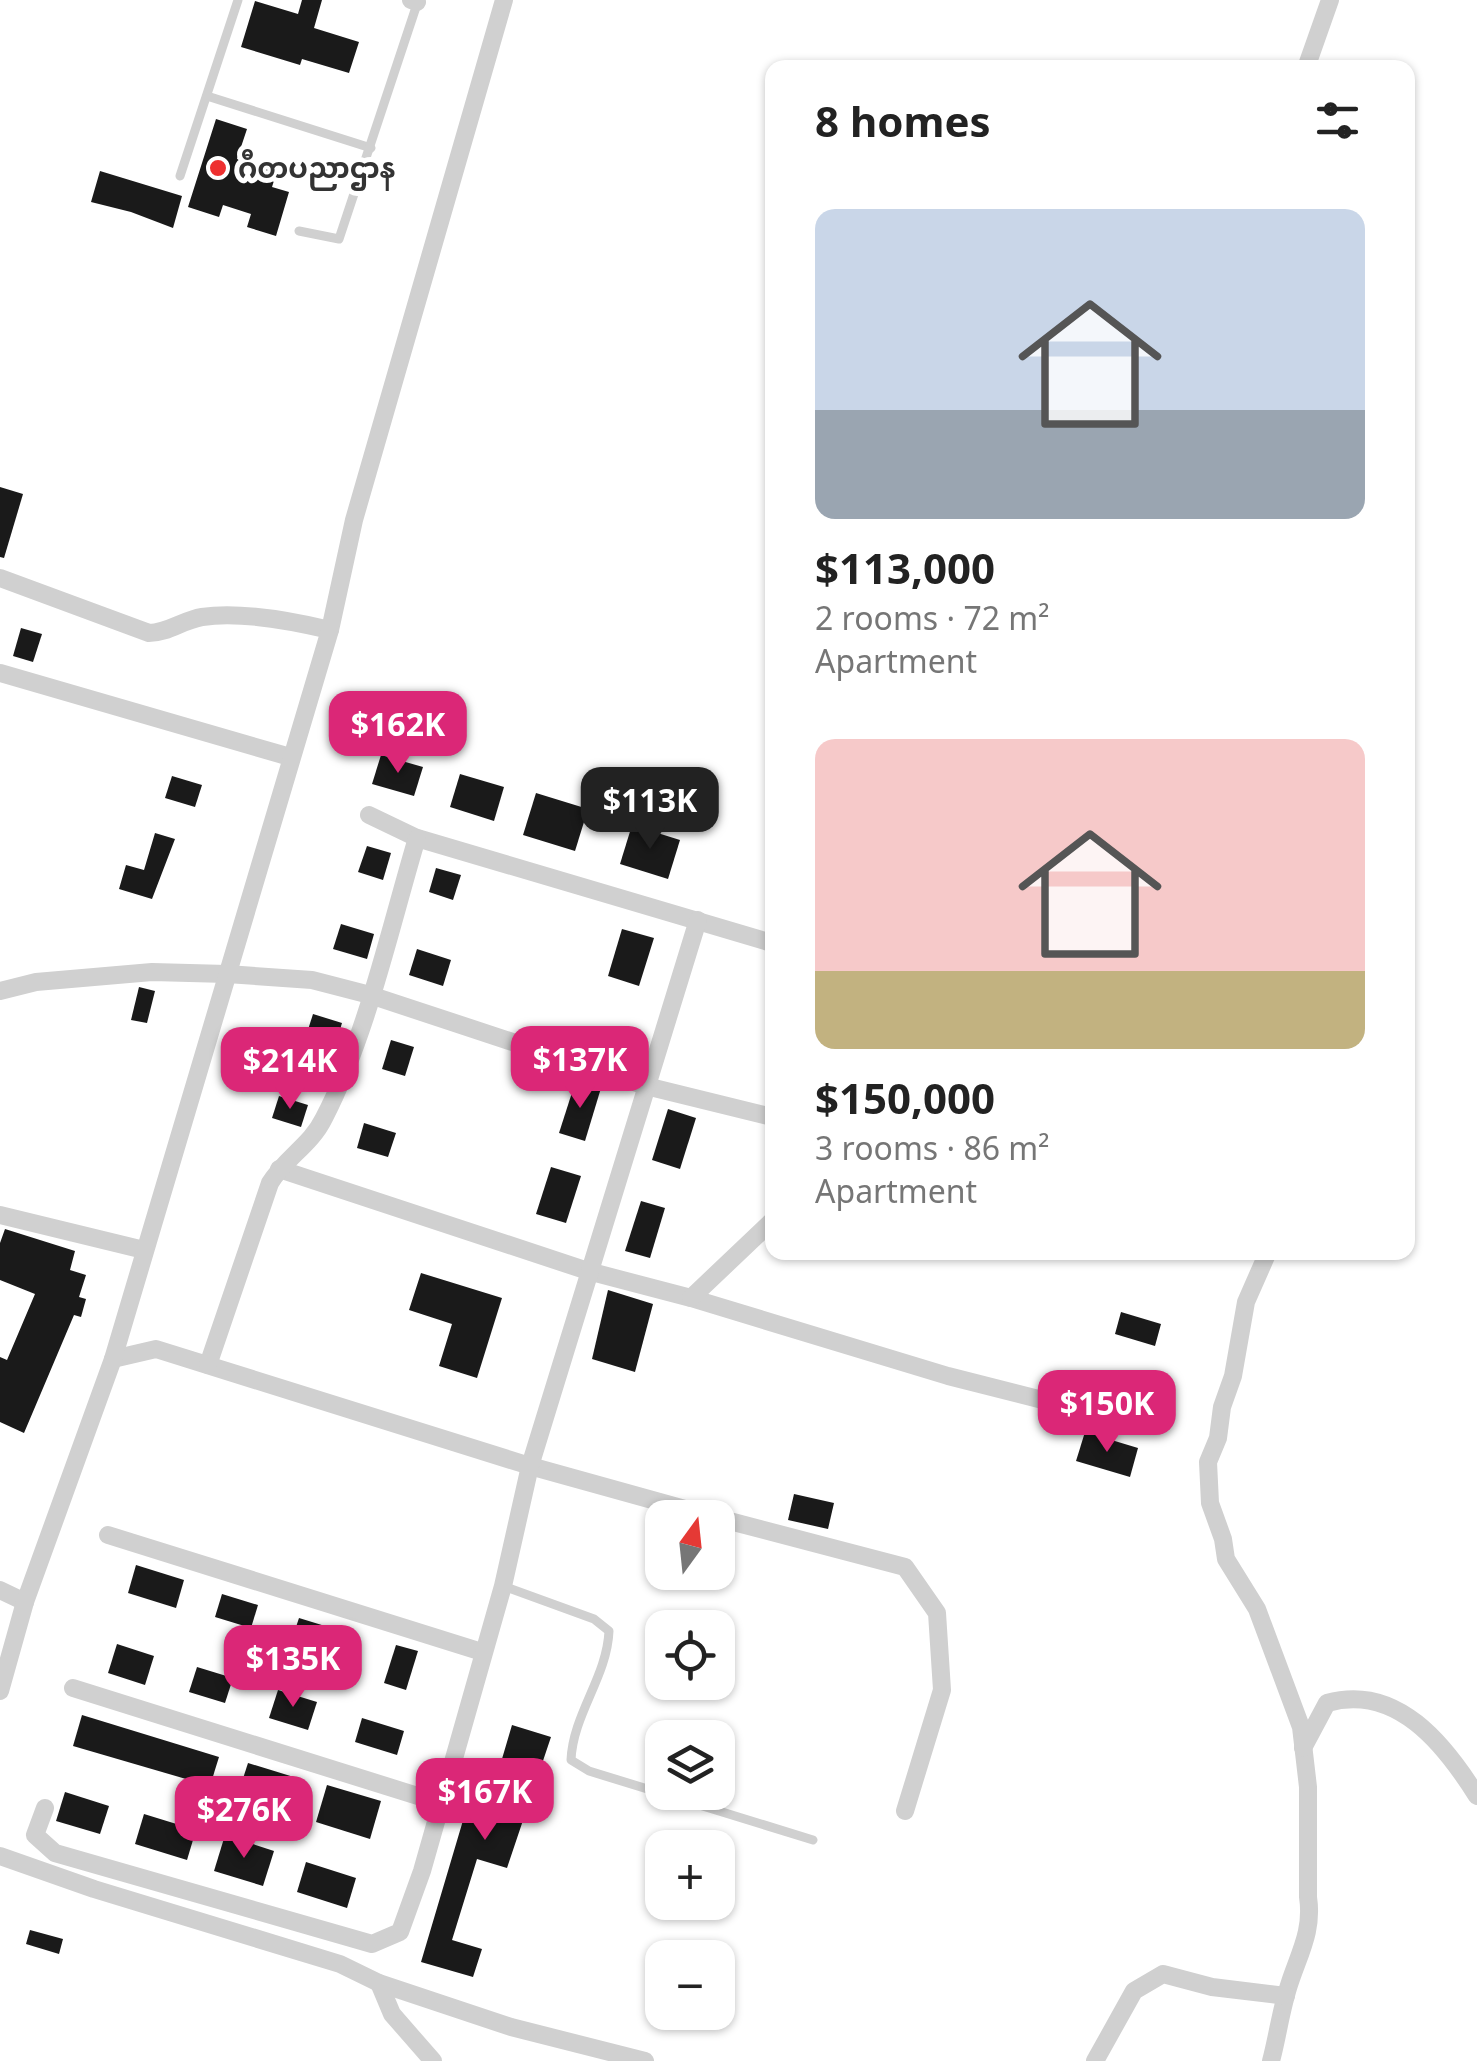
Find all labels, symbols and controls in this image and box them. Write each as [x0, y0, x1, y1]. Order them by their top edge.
text: 8 homes [815, 92, 991, 149]
icon: filters [1310, 93, 1365, 148]
place label: ဂီတပညာဌာန [238, 148, 395, 191]
marker: ဂီတပညာဌာန [207, 157, 229, 179]
icon: home [1000, 274, 1180, 454]
text: $113,000 [815, 539, 995, 596]
text: 2 rooms · 72 m² [815, 596, 1049, 639]
text: Apartment [815, 639, 977, 682]
pin: $162K [328, 691, 468, 776]
text: $162K [351, 702, 445, 745]
pin: $113K [580, 767, 720, 852]
text: $113K [603, 778, 697, 821]
icon: home [1000, 804, 1180, 984]
pin: $137K [510, 1026, 650, 1111]
pin: $214K [220, 1027, 360, 1112]
text: $137K [533, 1037, 627, 1080]
text: $214K [243, 1038, 337, 1081]
text: $150,000 [815, 1069, 995, 1126]
text: 3 rooms · 86 m² [815, 1126, 1049, 1169]
text: Apartment [815, 1169, 977, 1212]
pin: $150K [1037, 1370, 1177, 1455]
text: $150K [1060, 1381, 1154, 1424]
north arrow [645, 1500, 735, 1590]
map controls [645, 1500, 735, 2030]
button: locate [645, 1610, 735, 1700]
pin: $135K [223, 1625, 363, 1710]
text: $135K [246, 1636, 340, 1679]
button: layers [645, 1720, 735, 1810]
pin: $167K [415, 1758, 555, 1843]
text: $167K [438, 1769, 532, 1812]
pin: $276K [174, 1776, 314, 1861]
text: $276K [197, 1787, 291, 1830]
button: + [645, 1830, 735, 1920]
button: − [645, 1940, 735, 2030]

